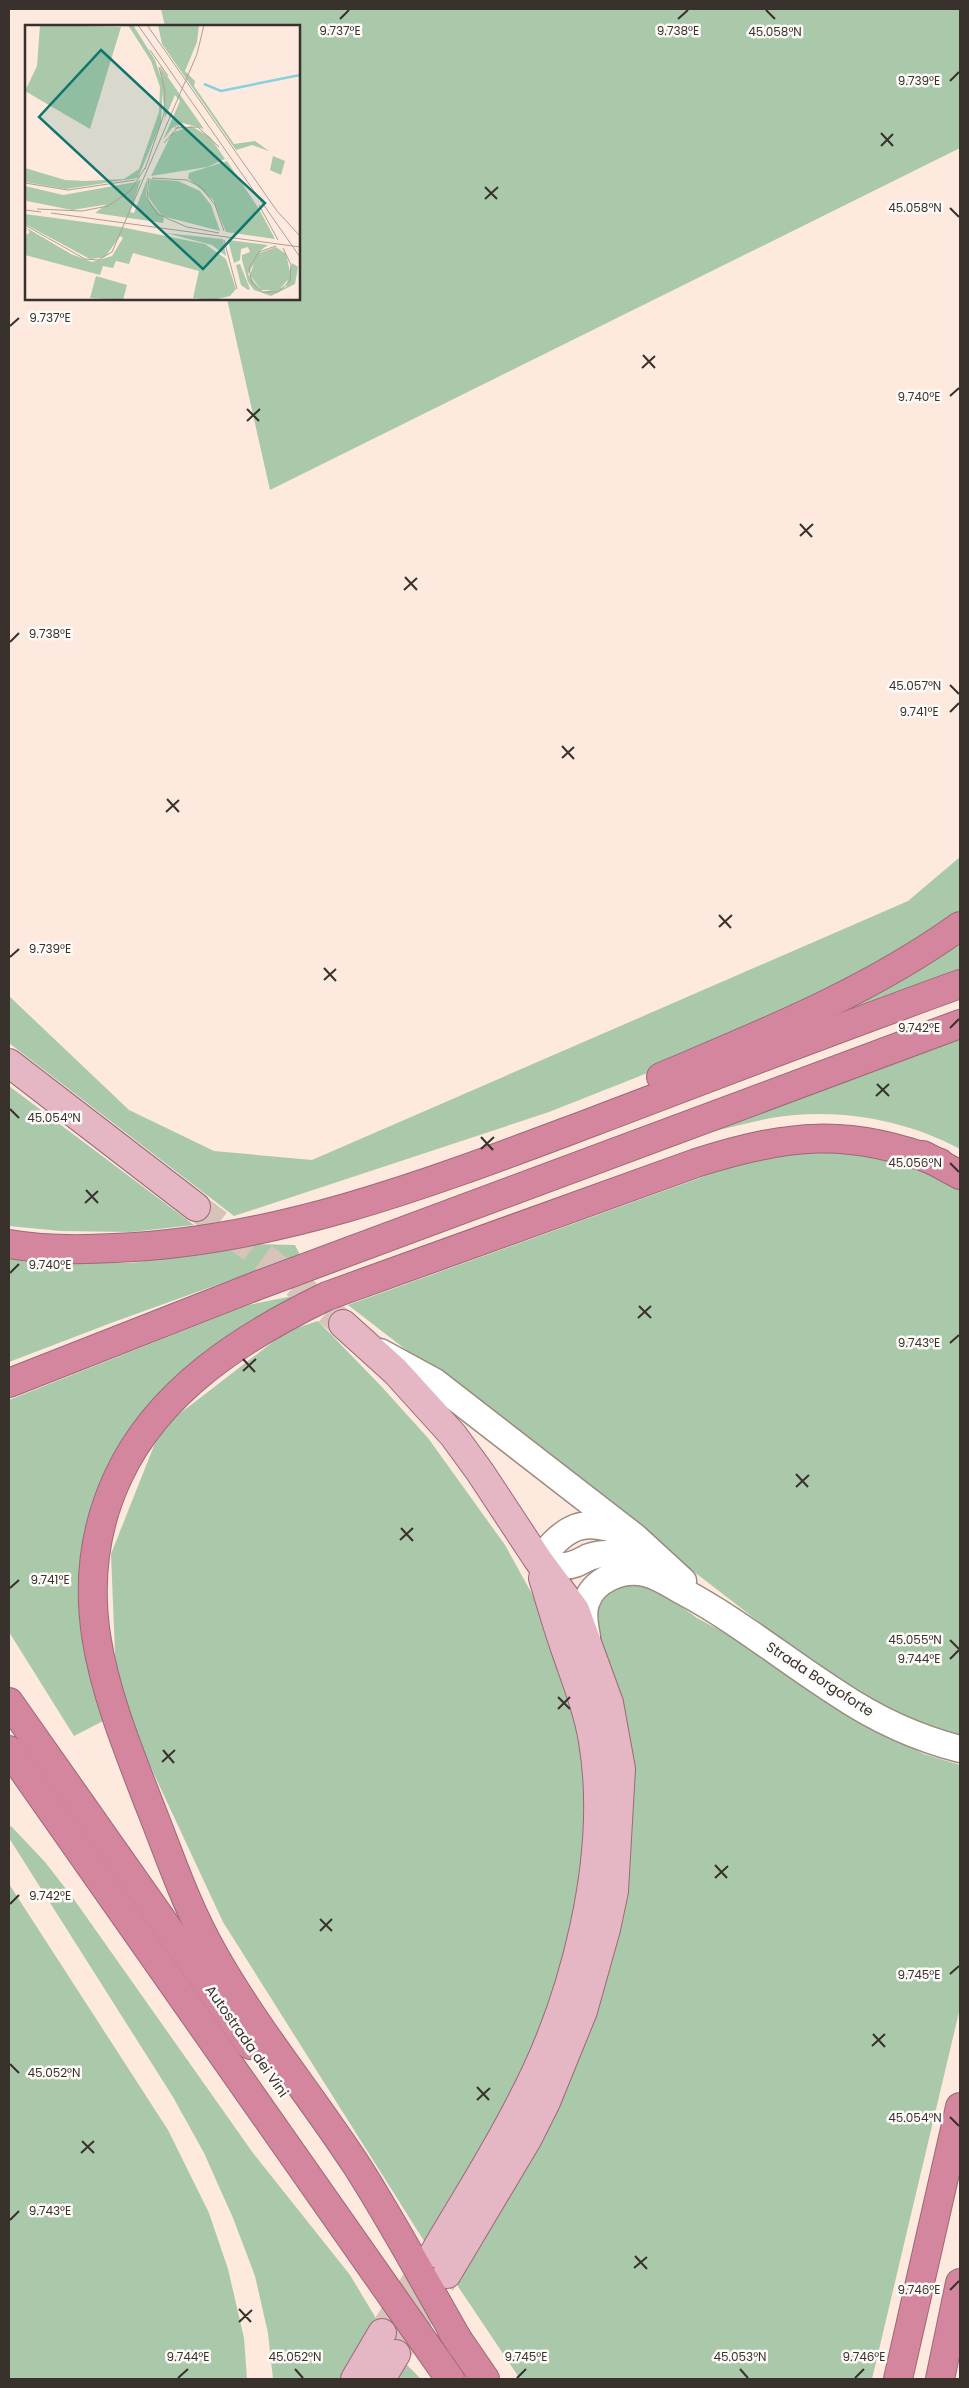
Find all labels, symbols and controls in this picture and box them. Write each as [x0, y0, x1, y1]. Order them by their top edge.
text: 9.737°E [319, 22, 361, 39]
text: 9.738°E [657, 22, 699, 39]
text: 45.058°N [748, 23, 802, 40]
inset map [25, 25, 300, 300]
text: 9.739°E [898, 72, 940, 89]
text: 45.058°N [888, 199, 942, 216]
text: 9.737°E [29, 309, 71, 326]
text: 9.740°E [898, 388, 940, 405]
text: 9.738°E [29, 625, 71, 642]
text: 45.057°N [889, 677, 941, 694]
text: 9.741°E [899, 703, 939, 720]
text: 9.739°E [29, 940, 71, 957]
text: 9.742°E [898, 1019, 940, 1036]
text: 45.054°N [27, 1109, 81, 1126]
text: 45.056°N [888, 1154, 942, 1171]
text: 9.740°E [29, 1256, 71, 1273]
text: 9.743°E [898, 1334, 940, 1351]
text: 9.741°E [30, 1571, 70, 1588]
text: 45.055°N [888, 1631, 942, 1648]
street label: Strada Borgoforte [762, 1637, 878, 1721]
text: 9.744°E [898, 1650, 940, 1667]
text: 9.742°E [29, 1887, 71, 1904]
text: 9.745°E [898, 1966, 940, 1983]
street label: Autostrada dei Vini [201, 1981, 293, 2101]
text: 45.052°N [28, 2064, 80, 2081]
text: 45.054°N [888, 2109, 942, 2126]
text: 9.743°E [29, 2202, 71, 2219]
text: 9.746°E [898, 2281, 940, 2298]
text: 9.744°E [167, 2348, 209, 2365]
text: 45.052°N [269, 2348, 321, 2365]
text: 9.745°E [505, 2348, 547, 2365]
text: 45.053°N [713, 2348, 767, 2365]
text: 9.746°E [843, 2348, 885, 2365]

